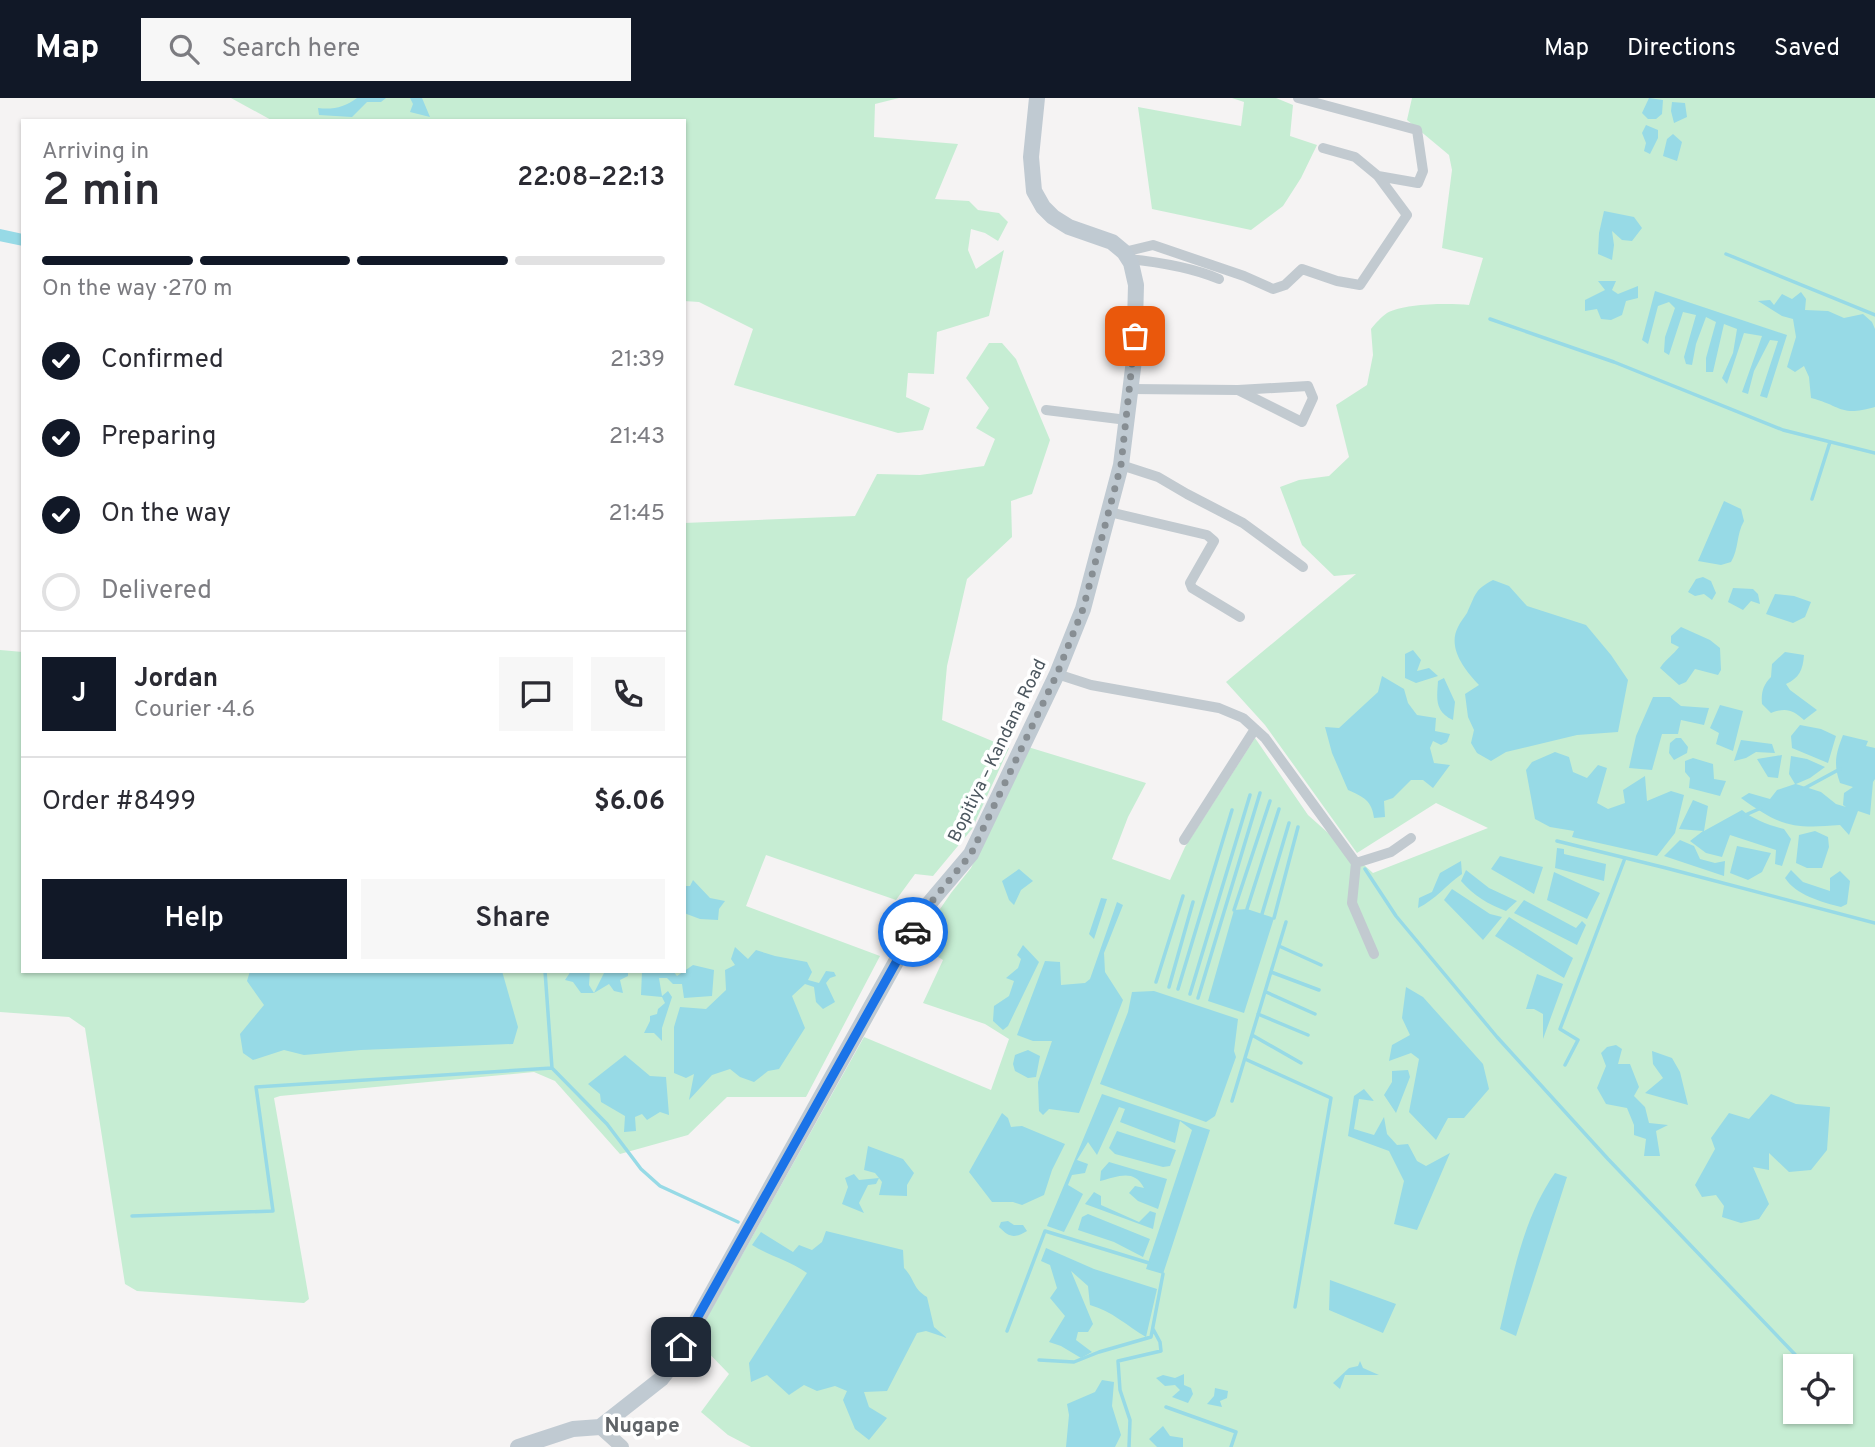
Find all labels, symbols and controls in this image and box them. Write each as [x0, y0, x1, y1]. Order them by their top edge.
search box [141, 18, 631, 81]
text: Map [35, 28, 99, 70]
icon: search [165, 30, 203, 68]
text: Search here [221, 33, 360, 66]
text: Map [1544, 34, 1589, 64]
text: Directions [1627, 34, 1736, 64]
text: Saved [1774, 34, 1840, 64]
text: Arriving in [42, 138, 149, 167]
text: 22:08–22:13 [517, 162, 665, 195]
text: 2 min [42, 163, 161, 222]
text: On the way · 270 m [42, 275, 233, 304]
pin [1105, 306, 1165, 366]
icon: bag [1116, 317, 1154, 355]
icon: check [42, 342, 80, 380]
text: Confirmed [101, 344, 224, 377]
text: 21:39 [610, 346, 665, 375]
icon: check [42, 419, 80, 457]
text: Preparing [101, 421, 216, 454]
text: 21:43 [609, 423, 665, 452]
icon: check [42, 496, 80, 534]
text: On the way [101, 498, 231, 531]
text: 21:45 [609, 500, 665, 529]
text: Delivered [101, 575, 212, 608]
street label: Bopitiya – Kandana Road [944, 656, 1052, 846]
button: chat [499, 657, 573, 731]
button: phone [591, 657, 665, 731]
text: Jordan [134, 663, 218, 696]
text: J [72, 678, 86, 711]
text: Courier · 4.6 [134, 696, 255, 725]
text: Order #8499 [42, 786, 196, 819]
text: $6.06 [594, 786, 665, 819]
button: Help [42, 879, 347, 959]
button: Share [361, 879, 665, 959]
courier [878, 897, 948, 967]
icon: car [894, 913, 932, 951]
pin [651, 1317, 711, 1377]
icon: home [662, 1328, 700, 1366]
map controls [1783, 1354, 1853, 1424]
button: locate [1783, 1354, 1853, 1424]
district label: Nugape [604, 1413, 680, 1440]

